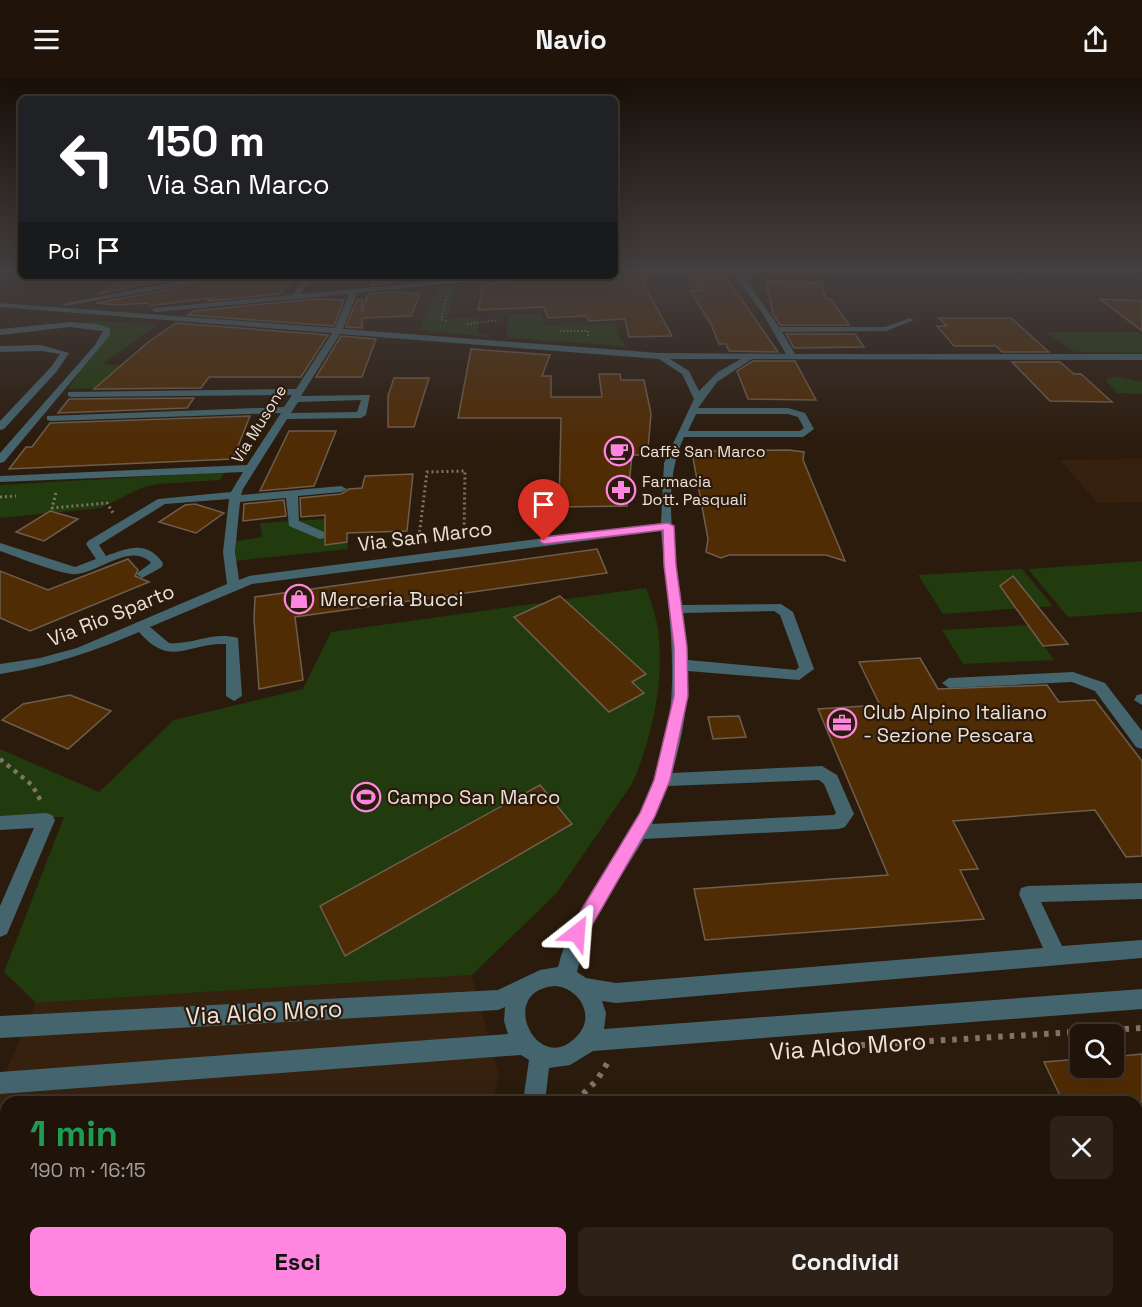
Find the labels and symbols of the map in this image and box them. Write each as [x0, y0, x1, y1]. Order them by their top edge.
street label: Via Musone [227, 381, 291, 467]
cafe icon: Caffè San Marco [603, 435, 635, 467]
place label: Caffè San Marco [640, 441, 766, 462]
place label: Farmacia Dott. Pasquali [642, 471, 747, 510]
pharmacy icon: Farmacia Dott. Pasquali [605, 474, 637, 506]
pin [518, 479, 569, 541]
street label: Via San Marco [356, 515, 494, 557]
street label: Via Rio Sparto [44, 578, 178, 652]
shop icon: Merceria Bucci [283, 583, 315, 615]
place label: Merceria Bucci [320, 586, 463, 612]
place label: Club Alpino Italiano - Sezione Pescara [863, 699, 1047, 748]
office icon: Club Alpino Italiano - Sezione Pescara [826, 707, 858, 739]
sports icon: Campo San Marco [350, 781, 382, 813]
place label: Campo San Marco [387, 784, 560, 810]
position arrow [545, 901, 609, 965]
street label: Via Aldo Moro [185, 992, 343, 1032]
street label: Via Aldo Moro [769, 1025, 927, 1067]

